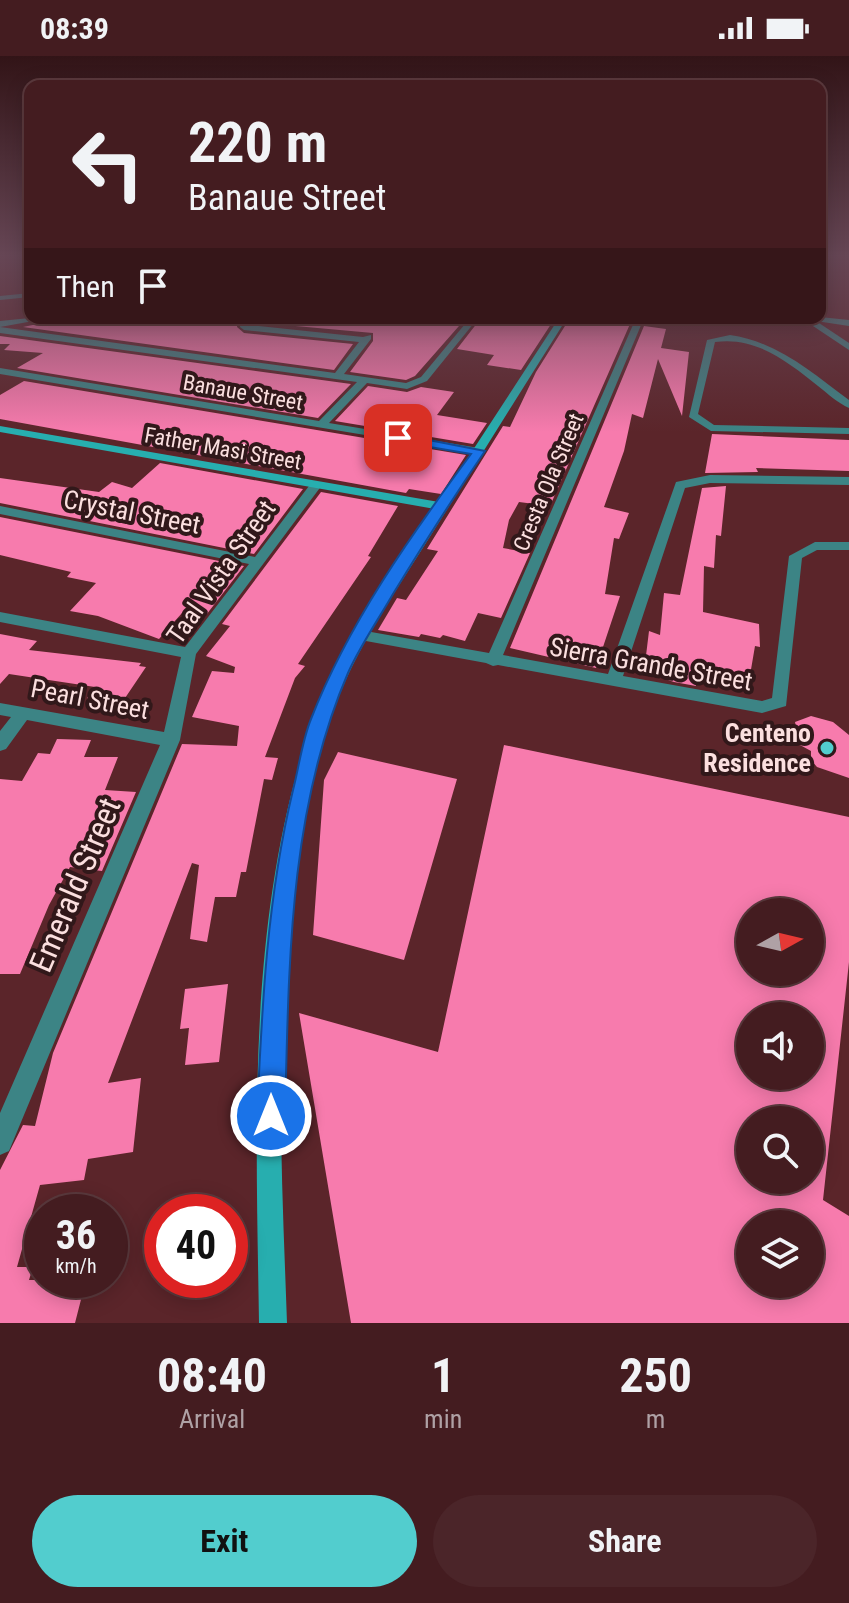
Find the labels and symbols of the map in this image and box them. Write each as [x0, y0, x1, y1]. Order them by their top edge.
street label: Banaue Street [181, 370, 305, 415]
pin [364, 404, 432, 472]
street label: Cresta Ola Street [508, 410, 589, 555]
street label: Father Masi Street [143, 422, 303, 475]
street label: Crystal Street [61, 484, 203, 540]
street label: Taal Vista Street [160, 494, 282, 650]
street label: Sierra Grande Street [547, 631, 755, 697]
street label: Pearl Street [28, 673, 152, 725]
place label: Centeno Residence [703, 718, 811, 778]
marker: Centeno Residence [818, 739, 836, 757]
street label: Emerald Street [21, 792, 129, 978]
north arrow [736, 898, 824, 986]
position arrow [229, 1074, 313, 1158]
speed limit sign: 40 [144, 1194, 248, 1298]

